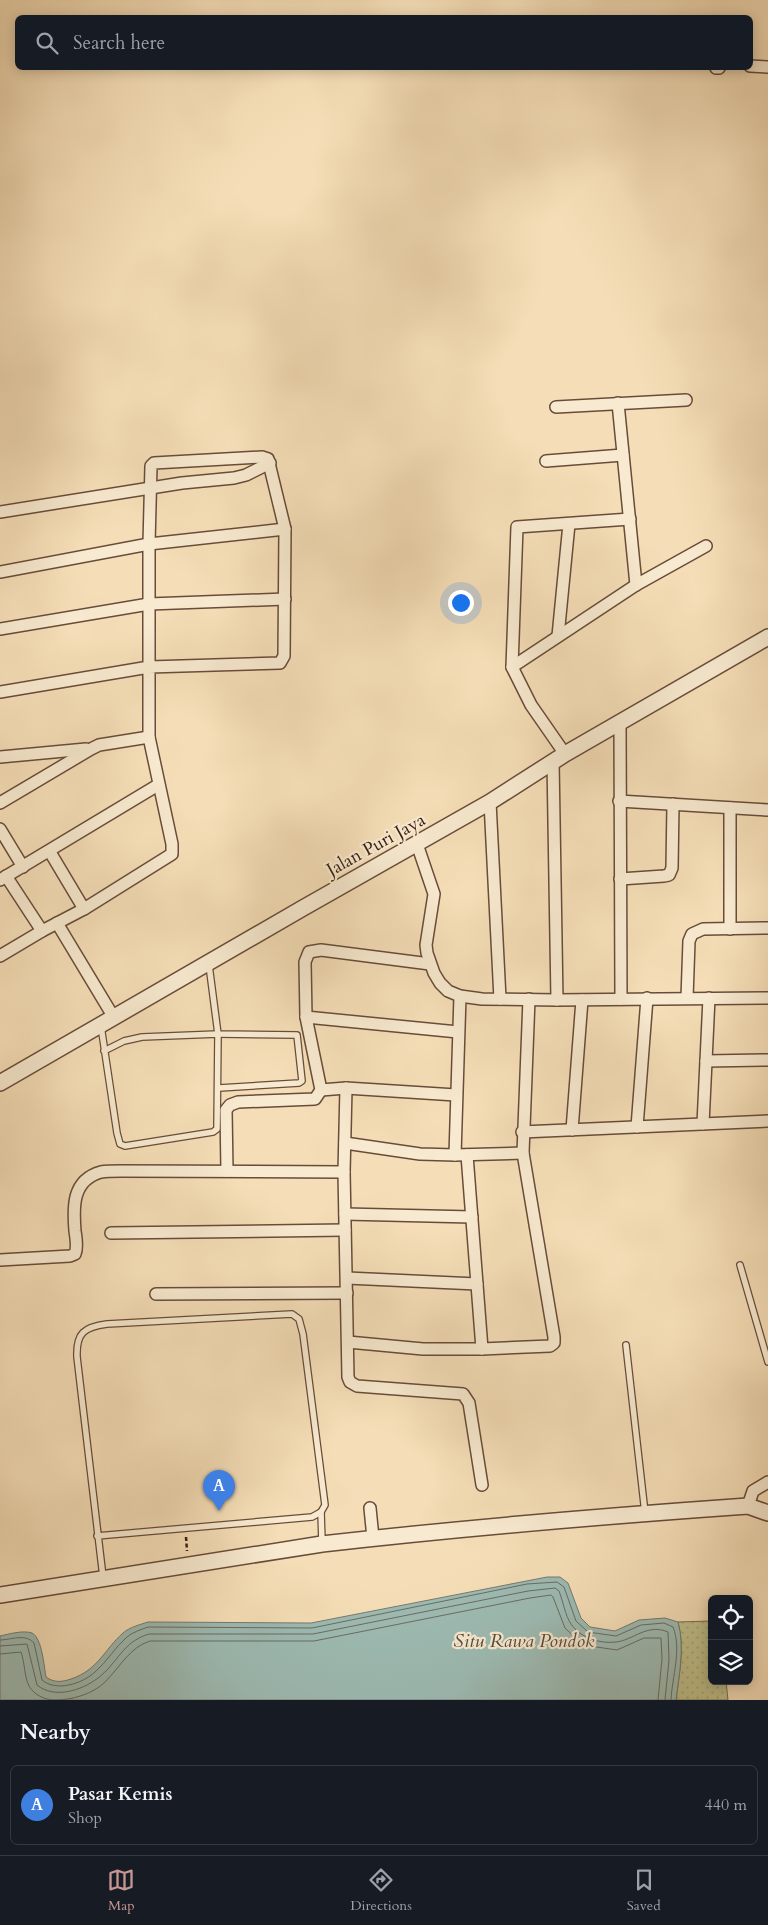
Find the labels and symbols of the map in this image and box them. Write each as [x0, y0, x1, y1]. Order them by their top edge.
your location [448, 590, 474, 616]
street label: Jalan Puri Jaya [319, 807, 430, 884]
pin: A [203, 1470, 235, 1511]
water label: Situ Rawa Pondok [454, 1628, 595, 1654]

